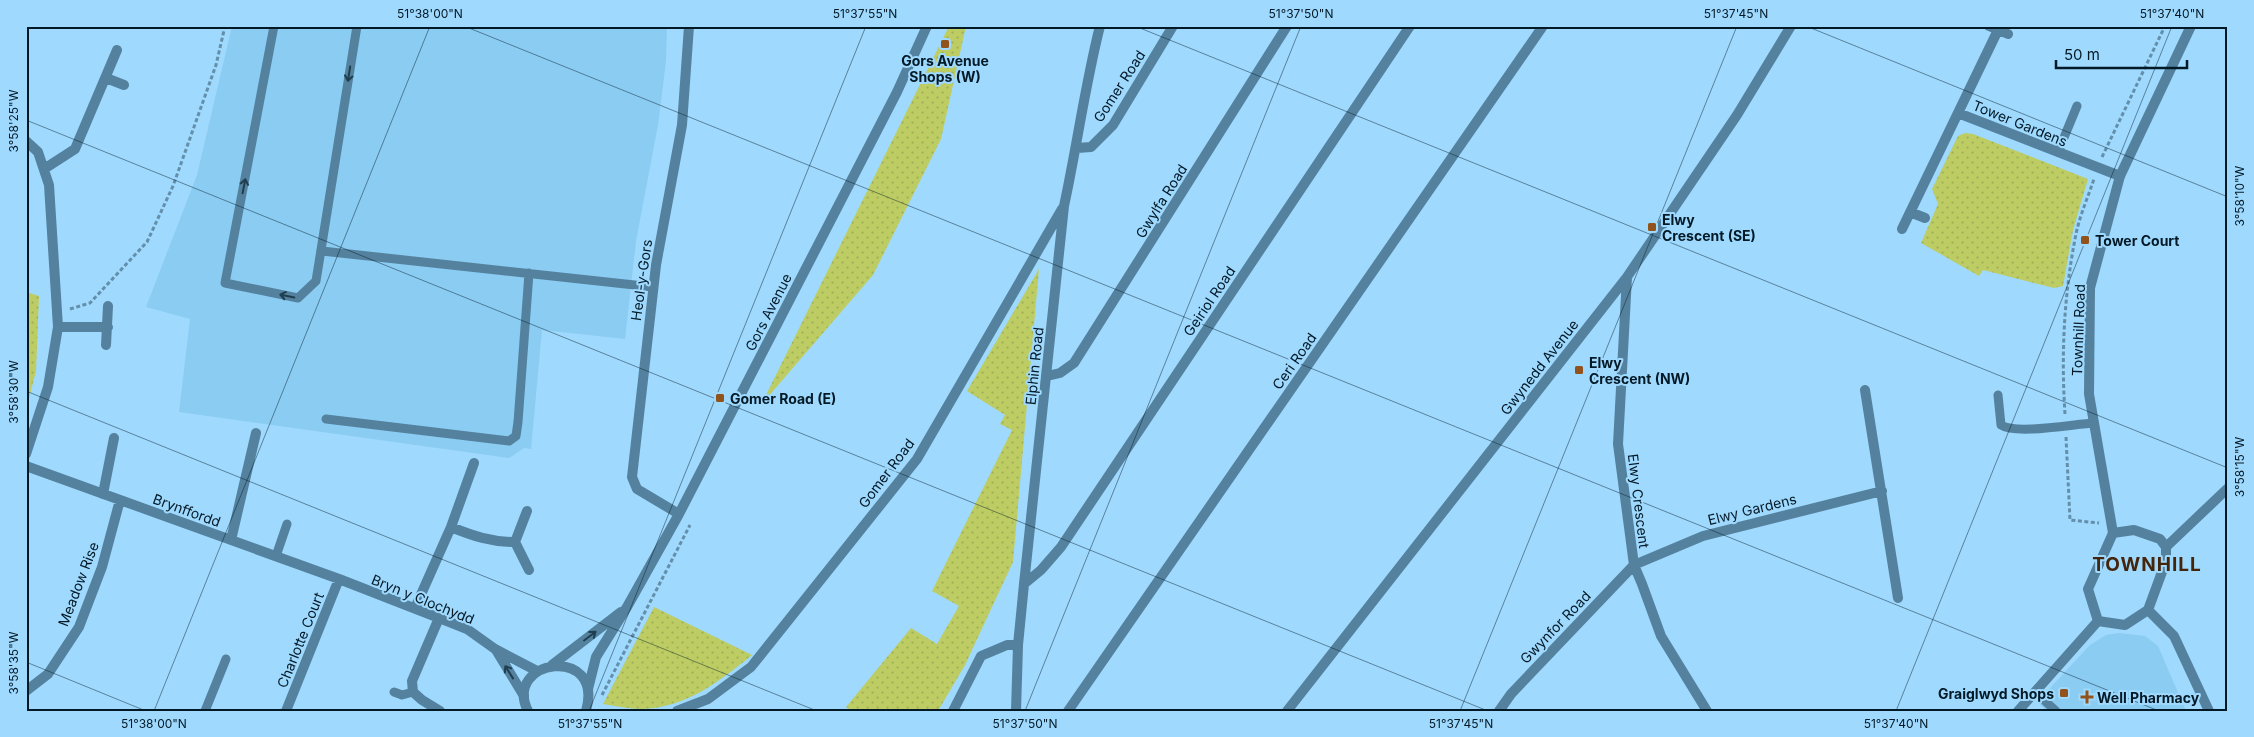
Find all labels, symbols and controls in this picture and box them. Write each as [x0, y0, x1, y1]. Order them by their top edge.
text: 51°38'00"N [397, 6, 463, 21]
text: 51°37'55"N [833, 6, 897, 21]
text: 51°37'50"N [1269, 6, 1333, 21]
text: 51°37'45"N [1704, 6, 1768, 21]
text: 51°37'40"N [2140, 6, 2204, 21]
marker: Gors Avenue Shops (W) [939, 38, 951, 50]
scale bar [2056, 38, 2188, 70]
text: 50 m [2064, 45, 2100, 64]
street label: Gomer Road [1089, 47, 1149, 125]
place label: Gors Avenue Shops (W) [901, 52, 989, 85]
one-way arrow [344, 66, 354, 82]
text: 3°58'25"W [6, 89, 21, 153]
street label: Tower Gardens [1970, 96, 2070, 150]
street label: Gwylfa Road [1132, 161, 1190, 241]
text: 3°58'10"W [2232, 165, 2247, 226]
one-way arrow [239, 178, 249, 194]
place label: Elwy Crescent (SE) [1662, 211, 1756, 244]
marker: Elwy Crescent (SE) [1646, 221, 1658, 233]
place label: Tower Court [2095, 232, 2179, 249]
marker: Tower Court [2079, 234, 2091, 246]
street label: Heol-y-Gors [627, 238, 655, 322]
street label: Geiriol Road [1179, 263, 1239, 339]
street label: Gors Avenue [741, 270, 795, 354]
street label: Townhill Road [2068, 284, 2088, 376]
one-way arrow [280, 291, 296, 300]
street label: Gwynedd Avenue [1496, 316, 1582, 418]
street label: Elphin Road [1021, 326, 1047, 406]
street label: Ceri Road [1268, 330, 1320, 392]
place label: Elwy Crescent (NW) [1589, 354, 1690, 387]
text: 3°58'30"W [6, 360, 21, 424]
marker: Elwy Crescent (NW) [1573, 364, 1585, 376]
place label: Gomer Road (E) [730, 390, 836, 407]
marker: Gomer Road (E) [714, 392, 726, 404]
street label: Gomer Road [854, 435, 918, 511]
text: 3°58'15"W [2232, 437, 2247, 497]
street label: Elwy Crescent [1625, 453, 1653, 550]
street label: Brynffordd [151, 490, 223, 530]
street label: Elwy Gardens [1706, 490, 1798, 528]
street label: Meadow Rise [54, 539, 102, 629]
district label: TOWNHILL [2092, 553, 2202, 576]
street label: Bryn y Clochydd [369, 571, 477, 627]
street label: Gwynfor Road [1516, 587, 1594, 667]
street label: Charlotte Court [273, 589, 327, 690]
one-way arrow [583, 630, 596, 641]
text: 3°58'35"W [6, 631, 21, 695]
one-way arrow [504, 666, 514, 680]
place label: Graiglwyd Shops [1938, 685, 2054, 702]
marker: Graiglwyd Shops [2058, 687, 2070, 699]
place label: Well Pharmacy [2097, 689, 2200, 706]
marker: Well Pharmacy [2081, 691, 2093, 703]
text: 51°38'00"N [121, 716, 187, 731]
text: 51°37'55"N [558, 716, 622, 731]
text: 51°37'50"N [993, 716, 1057, 731]
text: 51°37'45"N [1429, 716, 1493, 731]
text: 51°37'40"N [1864, 716, 1928, 731]

